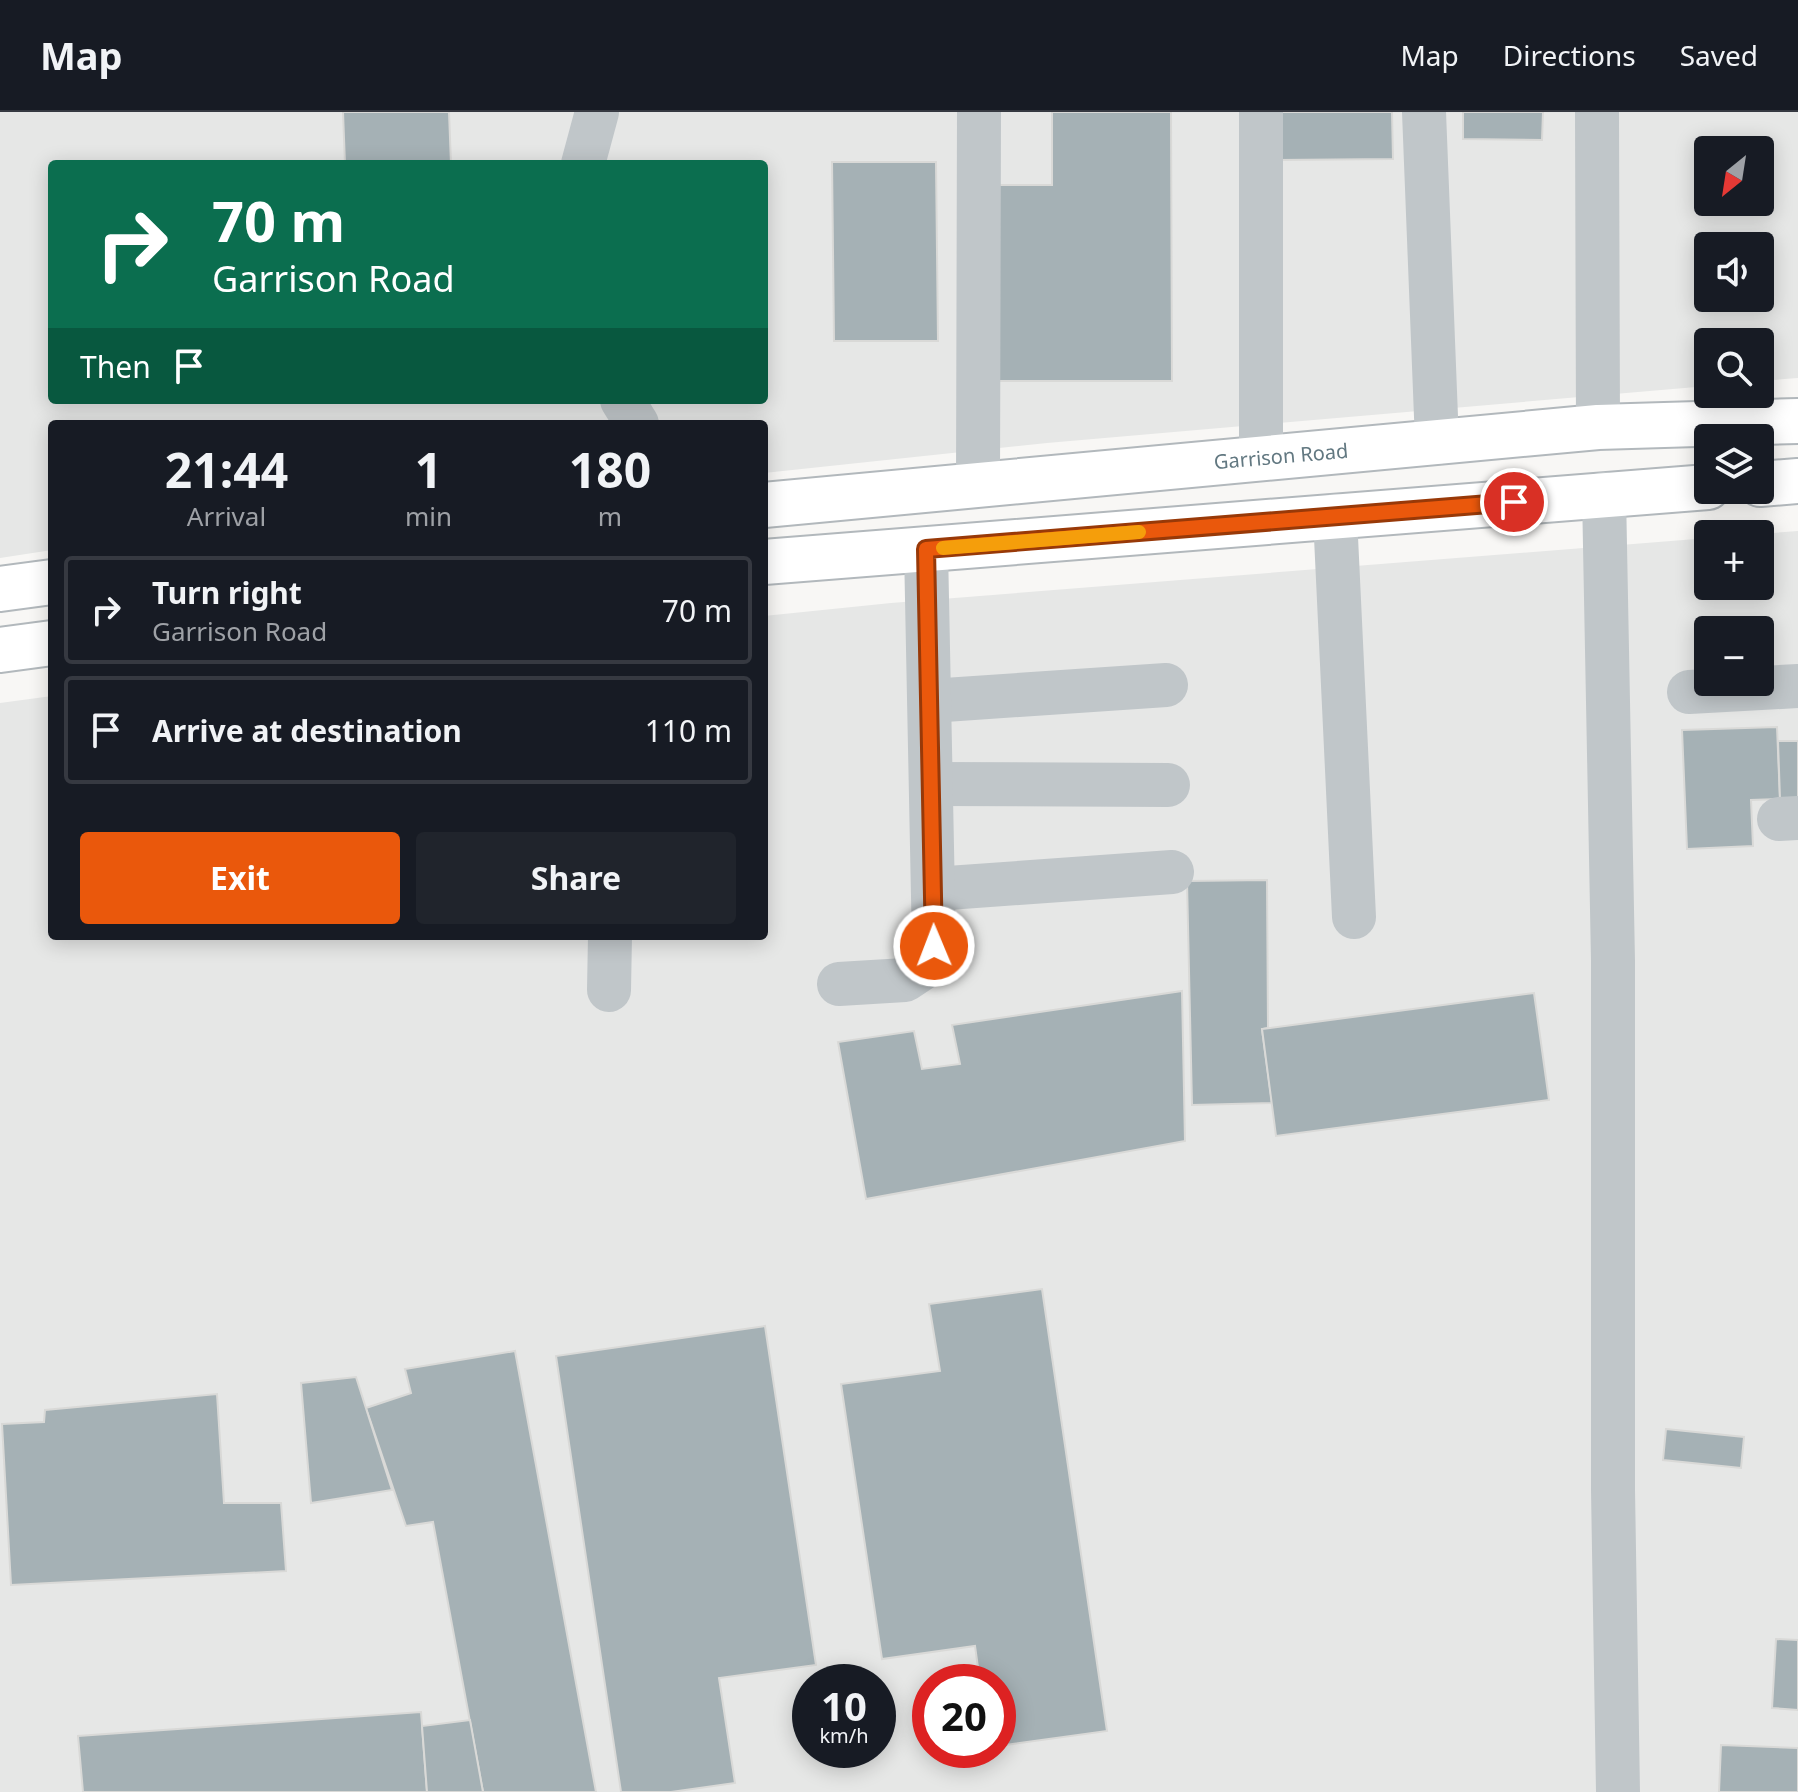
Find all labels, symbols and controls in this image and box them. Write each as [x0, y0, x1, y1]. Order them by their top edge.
text: Map [40, 29, 123, 81]
text: Map [1400, 36, 1459, 74]
text: Directions [1503, 36, 1636, 74]
text: Saved [1680, 36, 1758, 74]
north arrow [1694, 136, 1774, 216]
map controls [1694, 136, 1774, 696]
text: 70 m [212, 182, 345, 258]
icon: right [80, 192, 184, 296]
button: sound [1694, 232, 1774, 312]
text: Garrison Road [212, 254, 455, 303]
button: search [1694, 328, 1774, 408]
icon: arrive [167, 344, 211, 388]
text: Then [80, 346, 151, 387]
button: layers [1694, 424, 1774, 504]
text: 21:44 [165, 437, 288, 502]
text: 1 [415, 437, 442, 502]
text: 180 [569, 437, 651, 502]
street label: Garrison Road [1213, 437, 1349, 475]
pin [1480, 468, 1548, 536]
icon: arrive [1492, 480, 1536, 524]
text: Arrival [187, 498, 266, 534]
text: min [405, 498, 452, 534]
text: m [598, 498, 622, 534]
button: + [1694, 520, 1774, 600]
text: Turn right [152, 572, 302, 613]
icon: right [84, 588, 128, 632]
text: 70 m [662, 590, 732, 631]
text: Garrison Road [152, 613, 327, 649]
button: − [1694, 616, 1774, 696]
icon: arrive [84, 708, 128, 752]
text: Arrive at destination [152, 710, 462, 751]
text: 110 m [645, 710, 732, 751]
button: Exit [80, 832, 400, 924]
button: Share [416, 832, 736, 924]
position arrow [892, 904, 976, 988]
speed limit sign: 20 [912, 1664, 1016, 1768]
text: 10 [821, 1678, 867, 1733]
text: km/h [819, 1722, 869, 1749]

